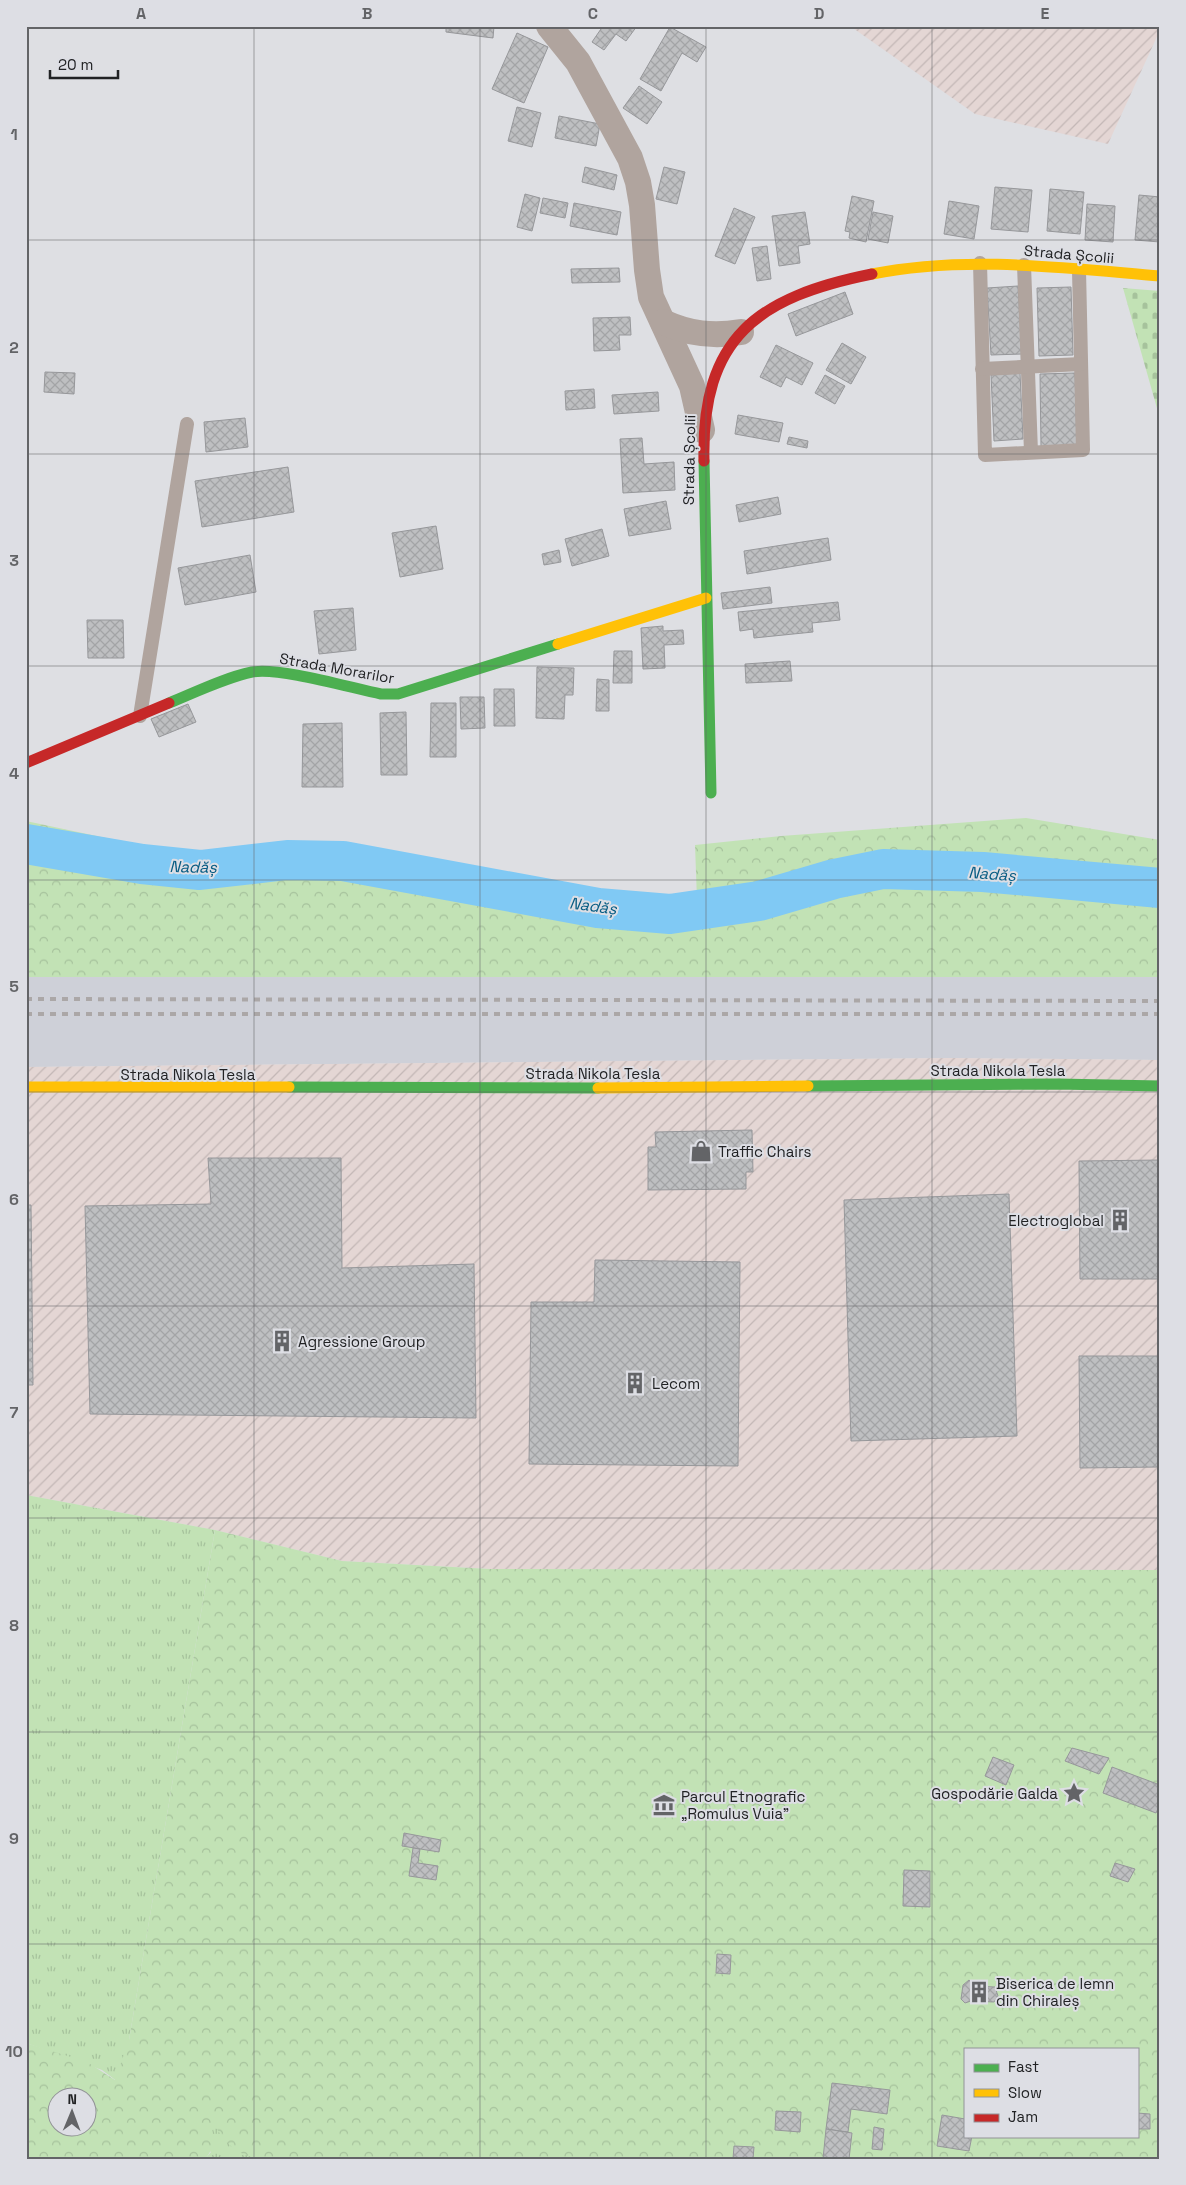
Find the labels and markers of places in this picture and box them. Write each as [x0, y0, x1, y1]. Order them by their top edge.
shop icon: Traffic Chairs [688, 1138, 714, 1164]
place label: Traffic Chairs [718, 1142, 811, 1161]
building icon: Electroglobal [1107, 1207, 1133, 1233]
place label: Electroglobal [1008, 1211, 1104, 1230]
building icon: Agressione Group [269, 1328, 295, 1354]
place label: Agressione Group [298, 1332, 425, 1351]
building icon: Lecom [622, 1370, 648, 1396]
place label: Lecom [652, 1374, 700, 1393]
place icon: Gospodărie Galda [1061, 1780, 1087, 1806]
place label: Gospodărie Galda [931, 1784, 1058, 1803]
place label: Parcul Etnografic „Romulus Vuia” [681, 1787, 805, 1823]
museum icon: Parcul Etnografic „Romulus Vuia” [651, 1792, 677, 1818]
place label: Biserica de lemn din Chiraleș [996, 1974, 1114, 2010]
building icon: Biserica de lemn din Chiraleș [966, 1979, 992, 2005]

